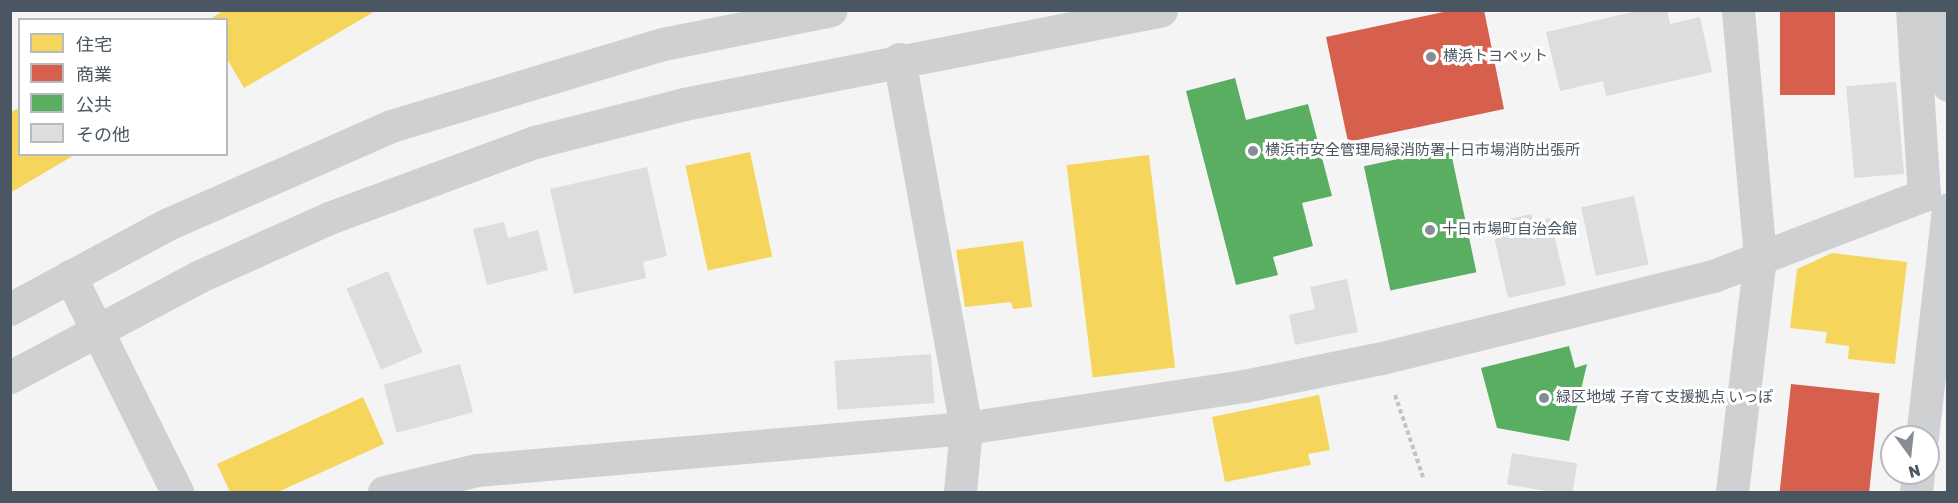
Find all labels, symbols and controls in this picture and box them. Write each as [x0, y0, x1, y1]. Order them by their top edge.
legend [18, 18, 228, 156]
text: 住宅 [76, 34, 112, 56]
place label: 横浜トヨペット [1443, 48, 1548, 66]
marker: 横浜トヨペット [1424, 50, 1438, 64]
text: 商業 [76, 64, 112, 86]
text: 公共 [76, 94, 112, 116]
text: その他 [76, 124, 130, 146]
place label: 横浜市安全管理局緑消防署十日市場消防出張所 [1265, 142, 1580, 160]
marker: 横浜市安全管理局緑消防署十日市場消防出張所 [1246, 144, 1260, 158]
place label: 十日市場町自治会館 [1442, 221, 1577, 239]
marker: 十日市場町自治会館 [1423, 223, 1437, 237]
place label: 緑区地域 子育て支援拠点 いっぽ [1556, 389, 1773, 407]
marker: 緑区地域 子育て支援拠点 いっぽ [1537, 391, 1551, 405]
north arrow [1880, 425, 1940, 485]
text: N [1906, 460, 1922, 482]

